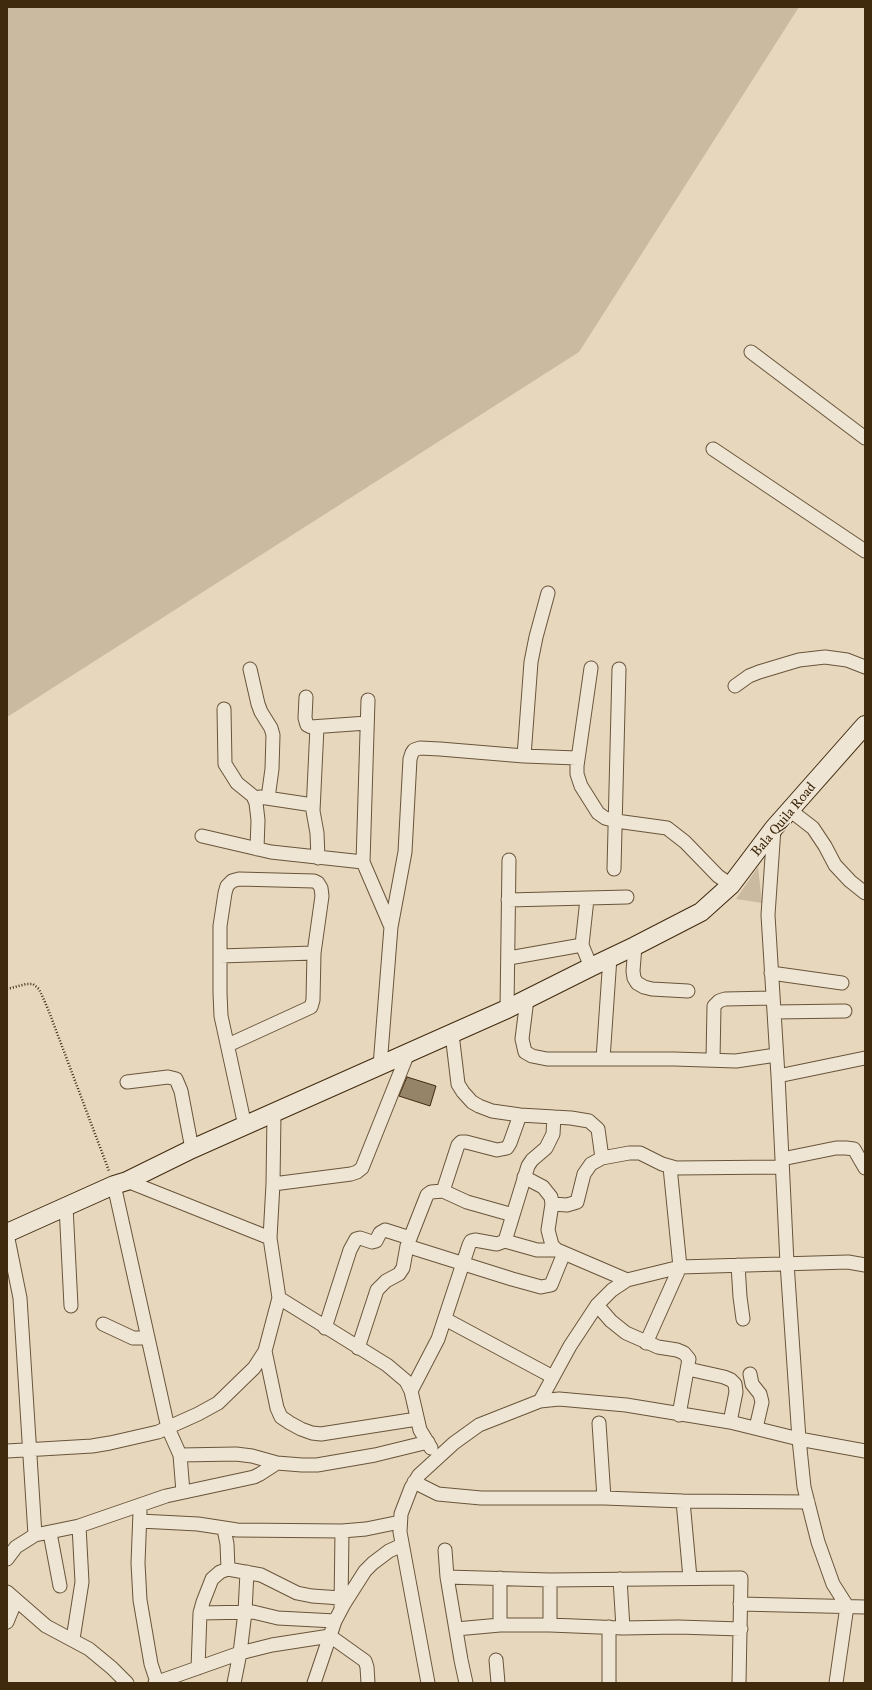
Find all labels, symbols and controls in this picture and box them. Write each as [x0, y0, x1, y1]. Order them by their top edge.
street label: Bala Quila Road [748, 780, 820, 860]

